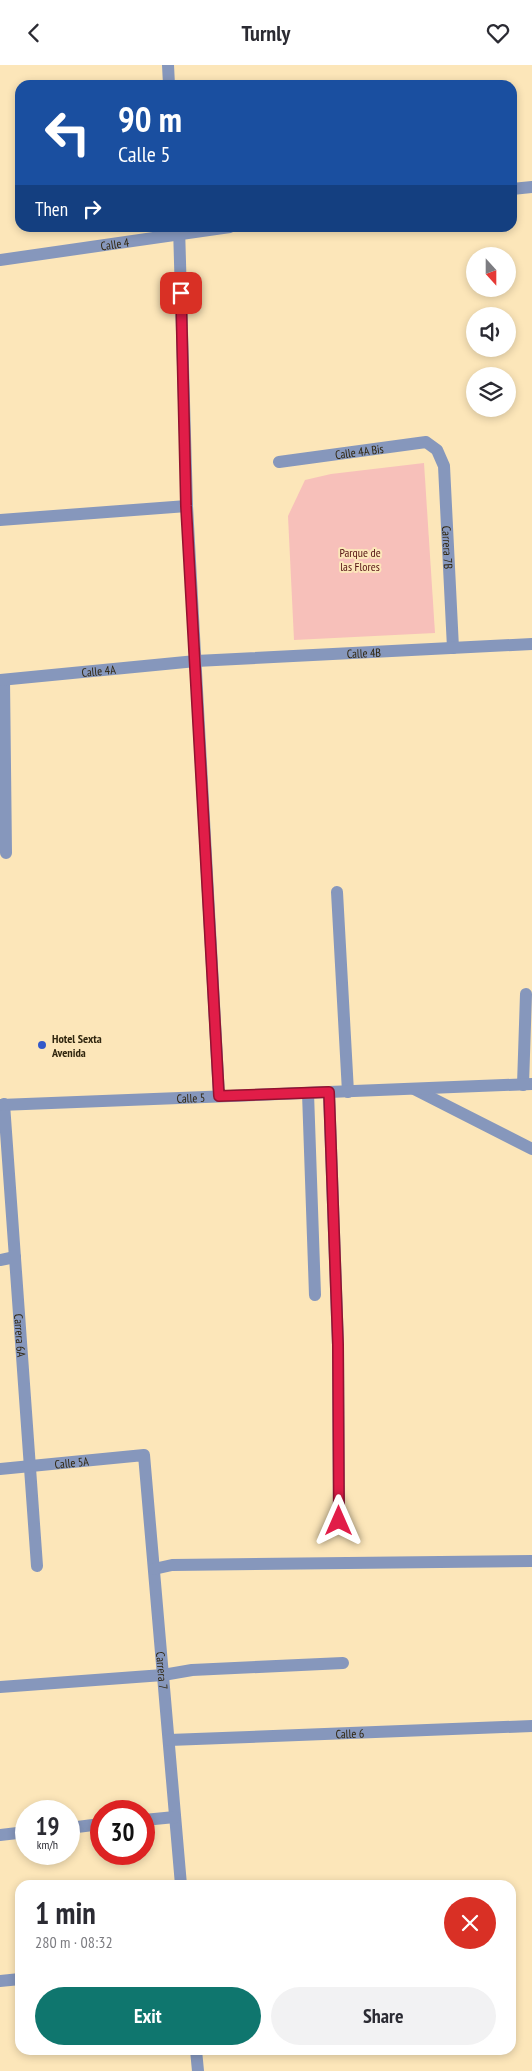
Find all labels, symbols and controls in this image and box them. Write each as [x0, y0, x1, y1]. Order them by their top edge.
icon: back [20, 19, 48, 47]
text: Turnly [242, 19, 290, 47]
icon: heart [484, 19, 512, 47]
text: 90 m [118, 96, 182, 142]
icon: left [35, 100, 100, 165]
text: Calle 5 [118, 140, 171, 168]
icon: right [78, 195, 106, 223]
text: Then [35, 197, 68, 221]
street label: Calle 4 [100, 234, 131, 253]
north arrow [466, 247, 516, 297]
map controls [466, 247, 516, 417]
pin [160, 272, 202, 314]
icon: arrive [167, 279, 195, 307]
button: sound [466, 307, 516, 357]
button: layers [466, 367, 516, 417]
street label: Calle 4A Bis [334, 440, 384, 462]
street label: Carrera 7B [439, 525, 457, 570]
park label: Parque de las Flores [339, 545, 381, 574]
street label: Calle 4B [346, 644, 382, 661]
street label: Calle 4A [81, 661, 117, 680]
place label: Hotel Sexta Avenida [51, 1031, 102, 1060]
marker: Hotel Sexta Avenida [36, 1039, 48, 1051]
street label: Calle 5 [176, 1089, 205, 1106]
street label: Carrera 6A [11, 1313, 30, 1358]
street label: Calle 5A [54, 1453, 90, 1471]
position arrow [312, 1494, 364, 1546]
street label: Carrera 7 [153, 1651, 172, 1690]
street label: Calle 6 [335, 1725, 364, 1741]
speed limit sign: 30 [90, 1800, 155, 1865]
text: 19 [36, 1810, 59, 1842]
text: km/h [37, 1837, 58, 1852]
text: 1 min [35, 1893, 96, 1932]
button: close [444, 1897, 496, 1949]
text: 280 m · 08:32 [35, 1932, 113, 1952]
button: Exit [35, 1987, 261, 2045]
button: Share [271, 1987, 496, 2045]

